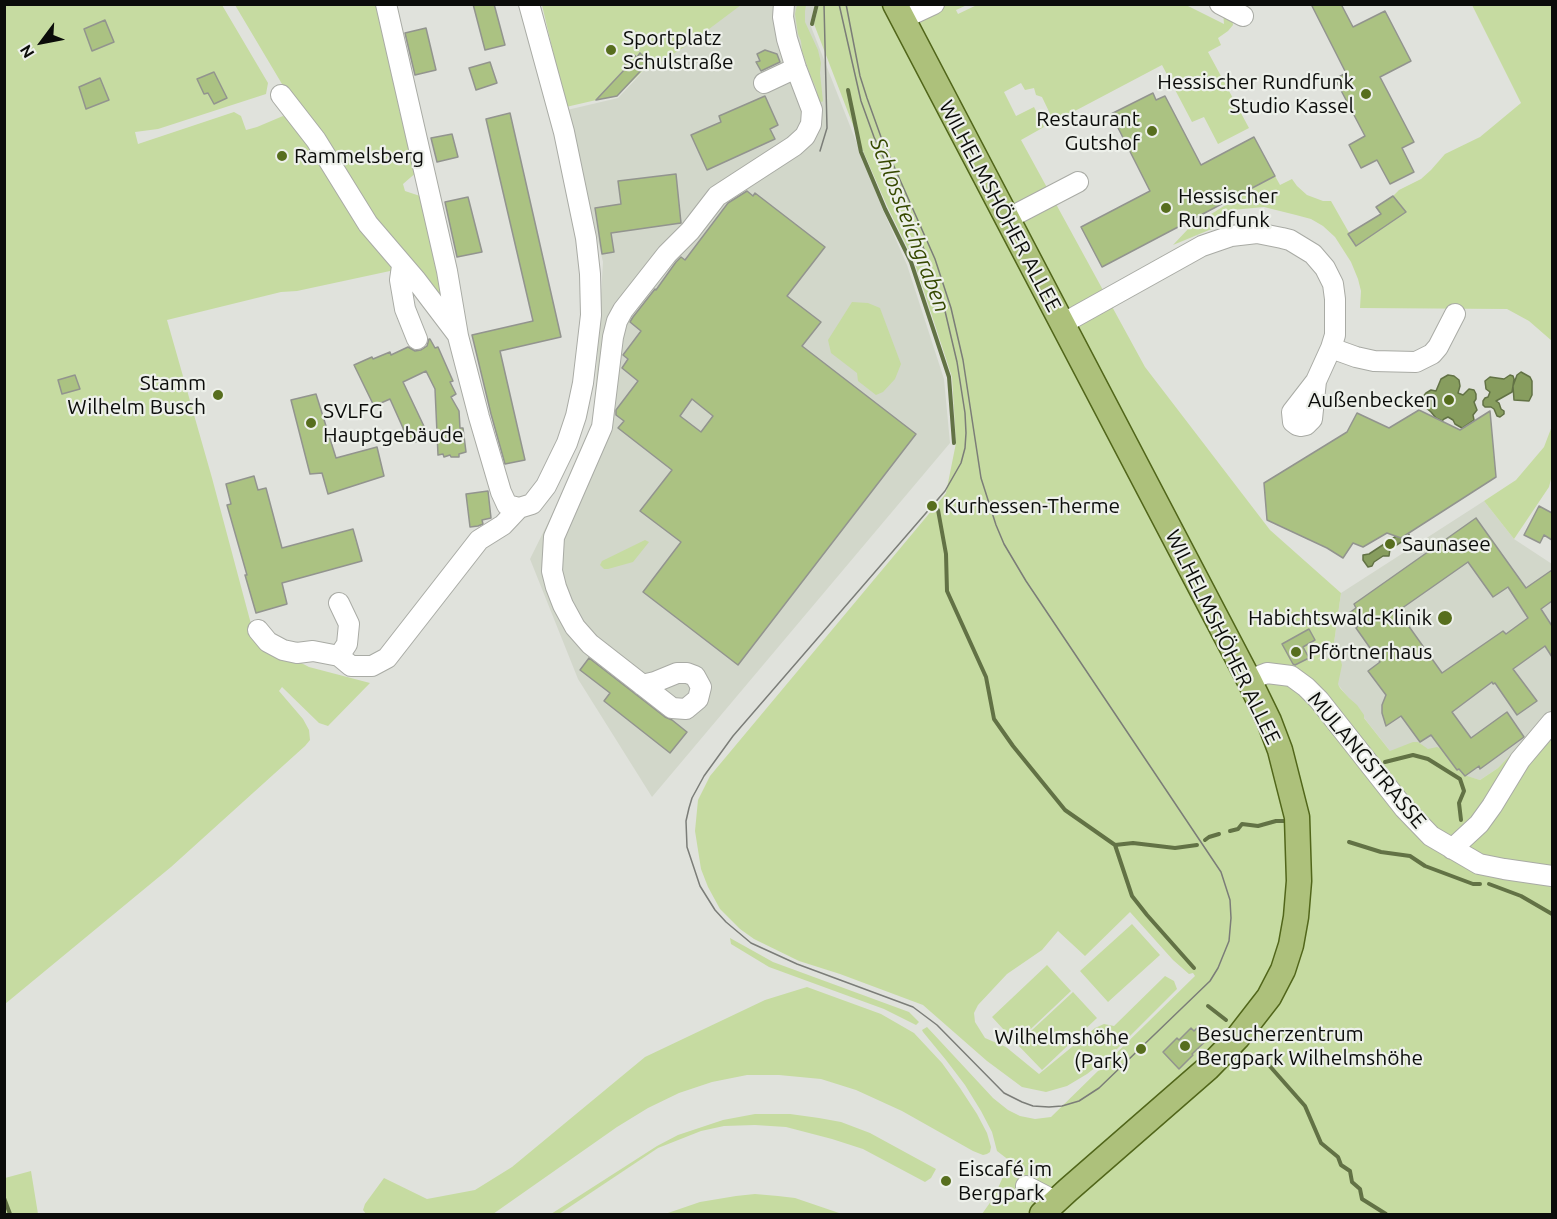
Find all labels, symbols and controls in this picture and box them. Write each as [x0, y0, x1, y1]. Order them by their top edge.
north arrow [12, 12, 72, 72]
place label: Sportplatz Schulstraße [623, 25, 734, 75]
text: N [16, 42, 38, 61]
marker: Sportplatz Schulstraße [604, 43, 618, 57]
place label: Hessischer Rundfunk Studio Kassel [1157, 69, 1354, 119]
marker: Hessischer Rundfunk Studio Kassel [1359, 87, 1373, 101]
street label: WILHELMSHÖHER ALLEE [934, 96, 1066, 316]
place label: Restaurant Gutshof [1036, 106, 1140, 156]
marker: Restaurant Gutshof [1145, 124, 1159, 138]
water label: Schlossteichgraben [865, 134, 955, 316]
place label: Rammelsberg [294, 143, 424, 169]
marker: Rammelsberg [275, 149, 289, 163]
place label: Hessischer Rundfunk [1178, 183, 1278, 233]
marker: Hessischer Rundfunk [1159, 201, 1173, 215]
place label: Stamm Wilhelm Busch [67, 370, 206, 420]
place label: Außenbecken [1308, 387, 1437, 413]
marker: Stamm Wilhelm Busch [211, 388, 225, 402]
marker: Außenbecken [1442, 393, 1456, 407]
place label: SVLFG Hauptgebäude [323, 398, 464, 448]
marker: SVLFG Hauptgebäude [304, 416, 318, 430]
place label: Kurhessen-Therme [944, 493, 1120, 519]
marker: Kurhessen-Therme [925, 499, 939, 513]
street label: WILHELMSHÖHER ALLEE [1160, 526, 1286, 748]
place label: Saunasee [1402, 531, 1491, 557]
marker: Saunasee [1383, 537, 1397, 551]
place label: Habichtswald-Klinik [1248, 605, 1432, 631]
marker: Habichtswald-Klinik [1436, 609, 1454, 627]
place label: Pförtnerhaus [1308, 639, 1432, 665]
marker: Pförtnerhaus [1289, 645, 1303, 659]
street label: MULANGSTRASSE [1303, 687, 1431, 833]
place label: Besucherzentrum Bergpark Wilhelmshöhe [1197, 1021, 1423, 1071]
place label: Wilhelmshöhe (Park) [994, 1024, 1129, 1074]
marker: Besucherzentrum Bergpark Wilhelmshöhe [1178, 1039, 1192, 1053]
marker: Wilhelmshöhe (Park) [1134, 1042, 1148, 1056]
place label: Eiscafé im Bergpark [958, 1156, 1052, 1206]
marker: Eiscafé im Bergpark [939, 1174, 953, 1188]

